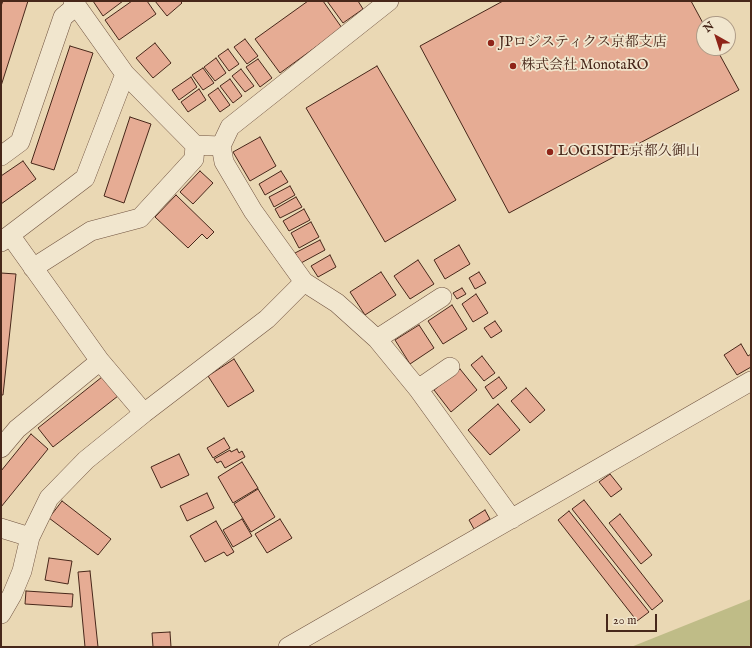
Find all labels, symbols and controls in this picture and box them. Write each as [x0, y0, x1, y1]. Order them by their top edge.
north arrow [696, 16, 736, 56]
text: N [701, 19, 717, 36]
place label: JPロジスティクス京都支店 [499, 35, 667, 51]
marker: JPロジスティクス京都支店 [486, 38, 496, 48]
place label: 株式会社 MonotaRO [521, 58, 648, 74]
marker: 株式会社 MonotaRO [508, 61, 518, 71]
place label: LOGISITE京都久御山 [558, 144, 700, 160]
marker: LOGISITE京都久御山 [545, 147, 555, 157]
scale bar [608, 606, 659, 632]
text: 20 m [613, 613, 636, 628]

